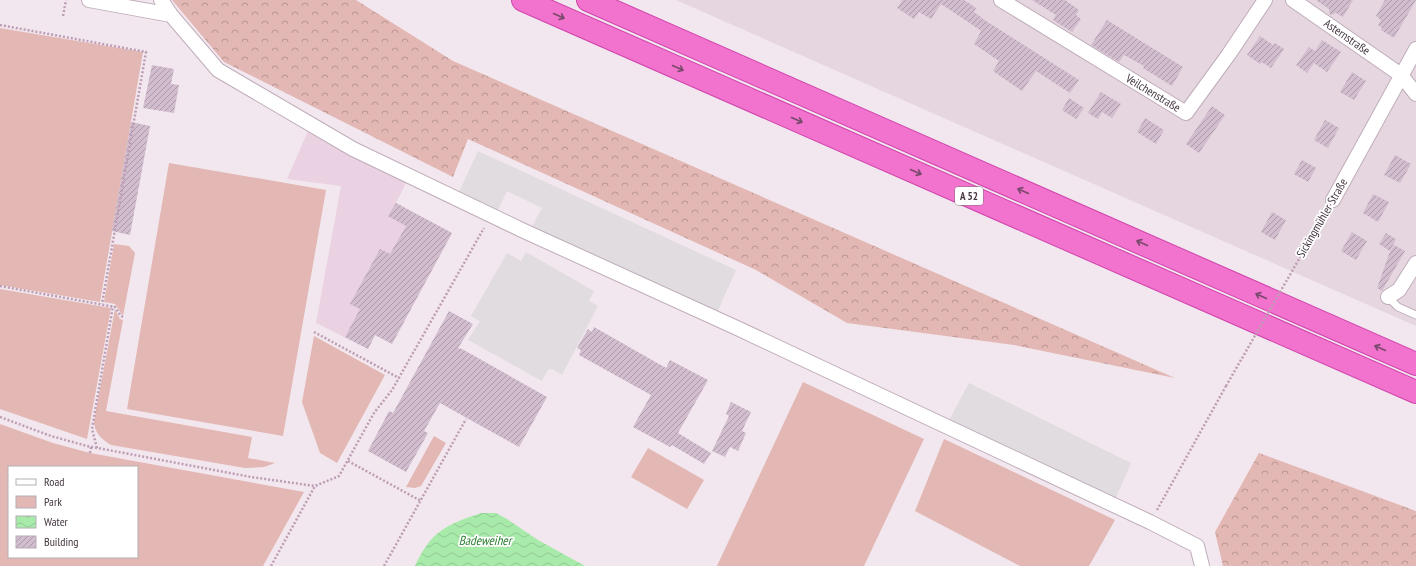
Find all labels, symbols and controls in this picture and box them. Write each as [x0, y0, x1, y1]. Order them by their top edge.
one-way arrow [552, 12, 564, 20]
street label: Asternstraße [1321, 15, 1373, 58]
one-way arrow [671, 65, 683, 72]
street label: Veilchenstraße [1122, 70, 1183, 115]
one-way arrow [790, 117, 802, 124]
one-way arrow [909, 169, 921, 177]
street label: Sickingmühler Straße [1293, 175, 1350, 260]
road number: A 52 [955, 187, 983, 205]
one-way arrow [1018, 187, 1030, 194]
one-way arrow [1137, 239, 1149, 247]
one-way arrow [1256, 292, 1268, 299]
one-way arrow [1375, 344, 1387, 351]
legend [8, 466, 138, 558]
text: Road [44, 474, 64, 489]
text: Park [44, 494, 62, 509]
text: Water [44, 514, 69, 529]
water label: Badeweiher [459, 532, 514, 549]
text: Building [44, 534, 79, 549]

